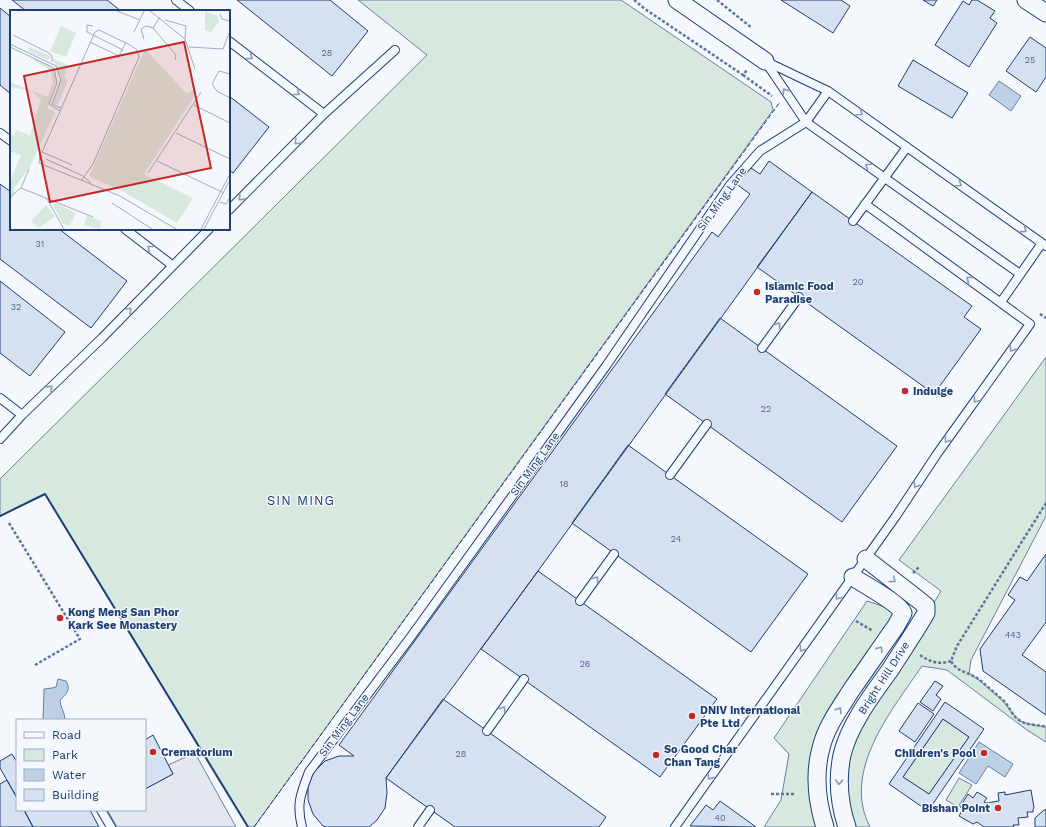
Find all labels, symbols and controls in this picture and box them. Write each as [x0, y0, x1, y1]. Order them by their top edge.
inset map [10, 10, 230, 230]
house number: 28 [322, 48, 332, 58]
one-way arrow [245, 52, 252, 59]
house number: 25 [1025, 55, 1035, 65]
one-way arrow [783, 88, 790, 95]
one-way arrow [293, 89, 300, 96]
one-way arrow [855, 108, 862, 115]
one-way arrow [294, 137, 301, 145]
one-way arrow [865, 163, 872, 171]
street label: Sin Ming Lane [695, 165, 749, 233]
one-way arrow [955, 179, 962, 187]
one-way arrow [238, 193, 246, 201]
one-way arrow [1020, 225, 1027, 233]
house number: 31 [36, 239, 44, 249]
one-way arrow [148, 246, 155, 253]
one-way arrow [966, 276, 973, 284]
house number: 20 [853, 277, 864, 287]
place label: Islamic Food Paradise [765, 280, 834, 306]
marker: Islamic Food Paradise [752, 287, 762, 297]
house number: 32 [11, 302, 21, 312]
one-way arrow [124, 307, 132, 315]
one-way arrow [774, 323, 781, 330]
one-way arrow [1009, 345, 1017, 352]
one-way arrow [45, 385, 53, 392]
place label: Indulge [913, 385, 953, 398]
marker: Indulge [900, 386, 910, 396]
one-way arrow [973, 396, 980, 403]
house number: 22 [761, 404, 771, 414]
street label: Sin Ming Lane [508, 430, 562, 498]
one-way arrow [944, 436, 952, 443]
house number: 18 [559, 479, 569, 489]
one-way arrow [914, 481, 921, 488]
district label: SIN MING [267, 493, 335, 508]
house number: 24 [671, 534, 682, 544]
one-way arrow [888, 575, 895, 582]
one-way arrow [591, 576, 598, 583]
one-way arrow [836, 593, 843, 600]
place label: Kong Meng San Phor Kark See Monastery [68, 606, 180, 632]
marker: Kong Meng San Phor Kark See Monastery [55, 613, 65, 623]
house number: 443 [1005, 630, 1021, 640]
street label: Bright Hill Drive [856, 639, 912, 717]
one-way arrow [800, 644, 807, 651]
one-way arrow [875, 647, 882, 654]
house number: 26 [580, 659, 590, 669]
street label: Sin Ming Lane [316, 691, 372, 759]
place label: DNIV International Pte Ltd [700, 704, 801, 730]
one-way arrow [498, 706, 506, 713]
one-way arrow [834, 707, 841, 714]
marker: DNIV International Pte Ltd [687, 711, 697, 721]
legend [16, 719, 146, 811]
text: Road [52, 728, 81, 742]
place label: So Good Char Chan Tang [664, 743, 738, 769]
place label: Crematorium [161, 746, 233, 759]
marker: Crematorium [148, 747, 158, 757]
place label: Children's Pool [895, 747, 976, 760]
text: Park [52, 748, 78, 762]
marker: Children's Pool [979, 748, 989, 758]
house number: 28 [456, 749, 466, 759]
marker: So Good Char Chan Tang [651, 750, 661, 760]
text: Water [52, 768, 87, 782]
one-way arrow [707, 773, 715, 780]
one-way arrow [835, 779, 844, 785]
text: Building [52, 788, 99, 802]
place label: Bishan Point [922, 802, 990, 815]
marker: Bishan Point [993, 803, 1003, 813]
house number: 40 [714, 813, 726, 823]

